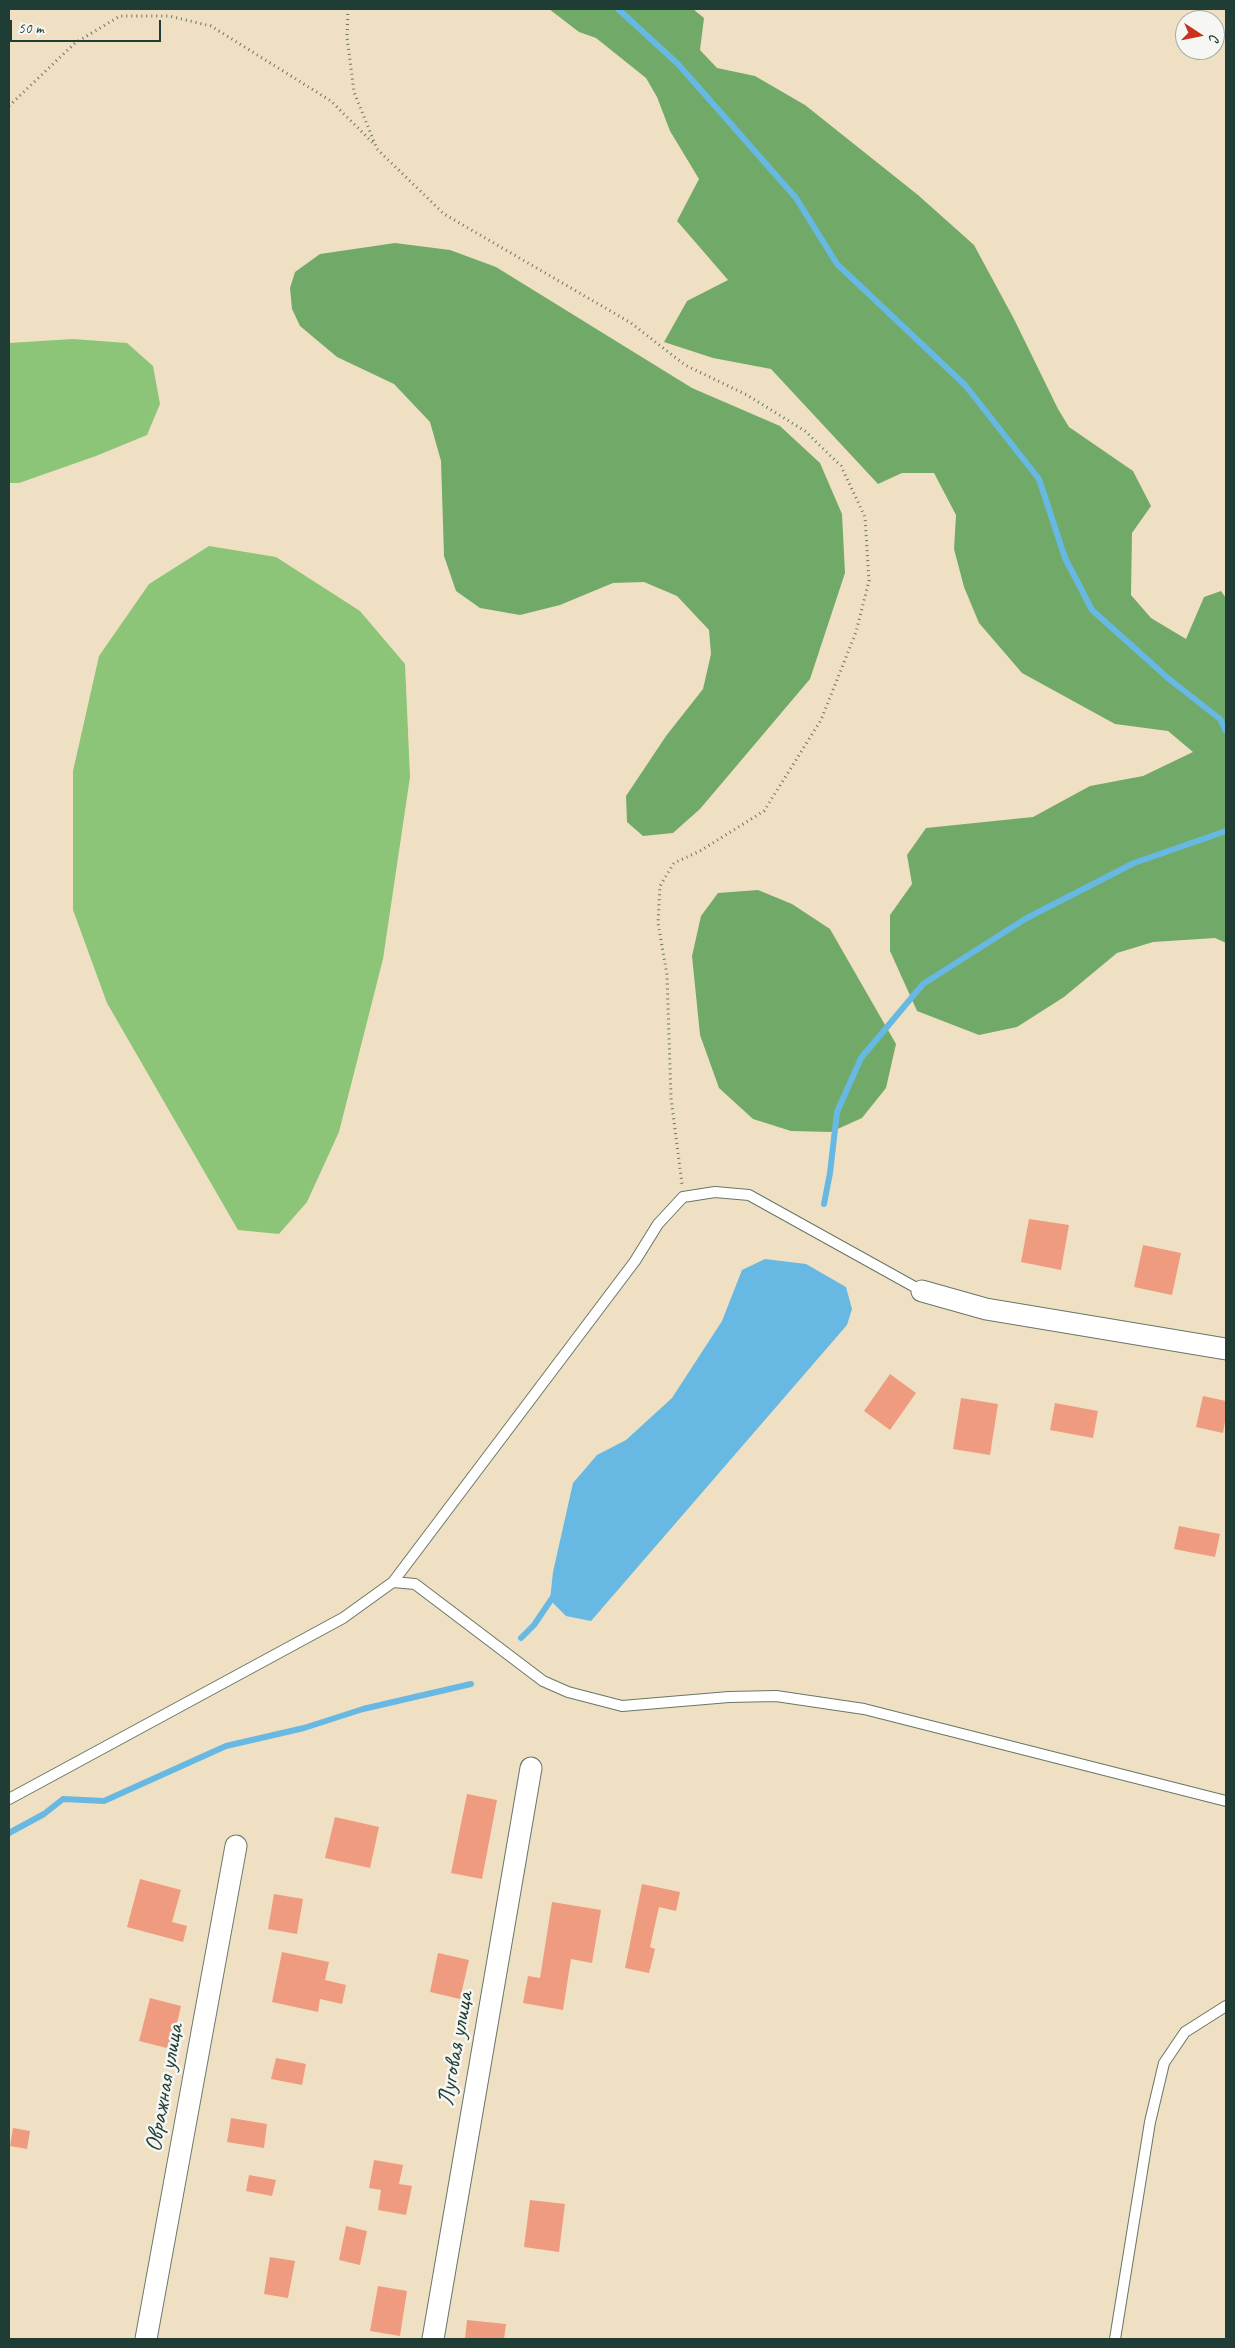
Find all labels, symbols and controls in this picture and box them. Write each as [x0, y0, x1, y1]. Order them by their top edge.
scale bar [12, 10, 164, 42]
north arrow [1175, 10, 1225, 60]
text: 50 m [18, 19, 44, 38]
text: С [1205, 33, 1223, 43]
street label: Луговая улица [432, 1990, 480, 2108]
street label: Овражная улица [140, 2022, 190, 2154]

